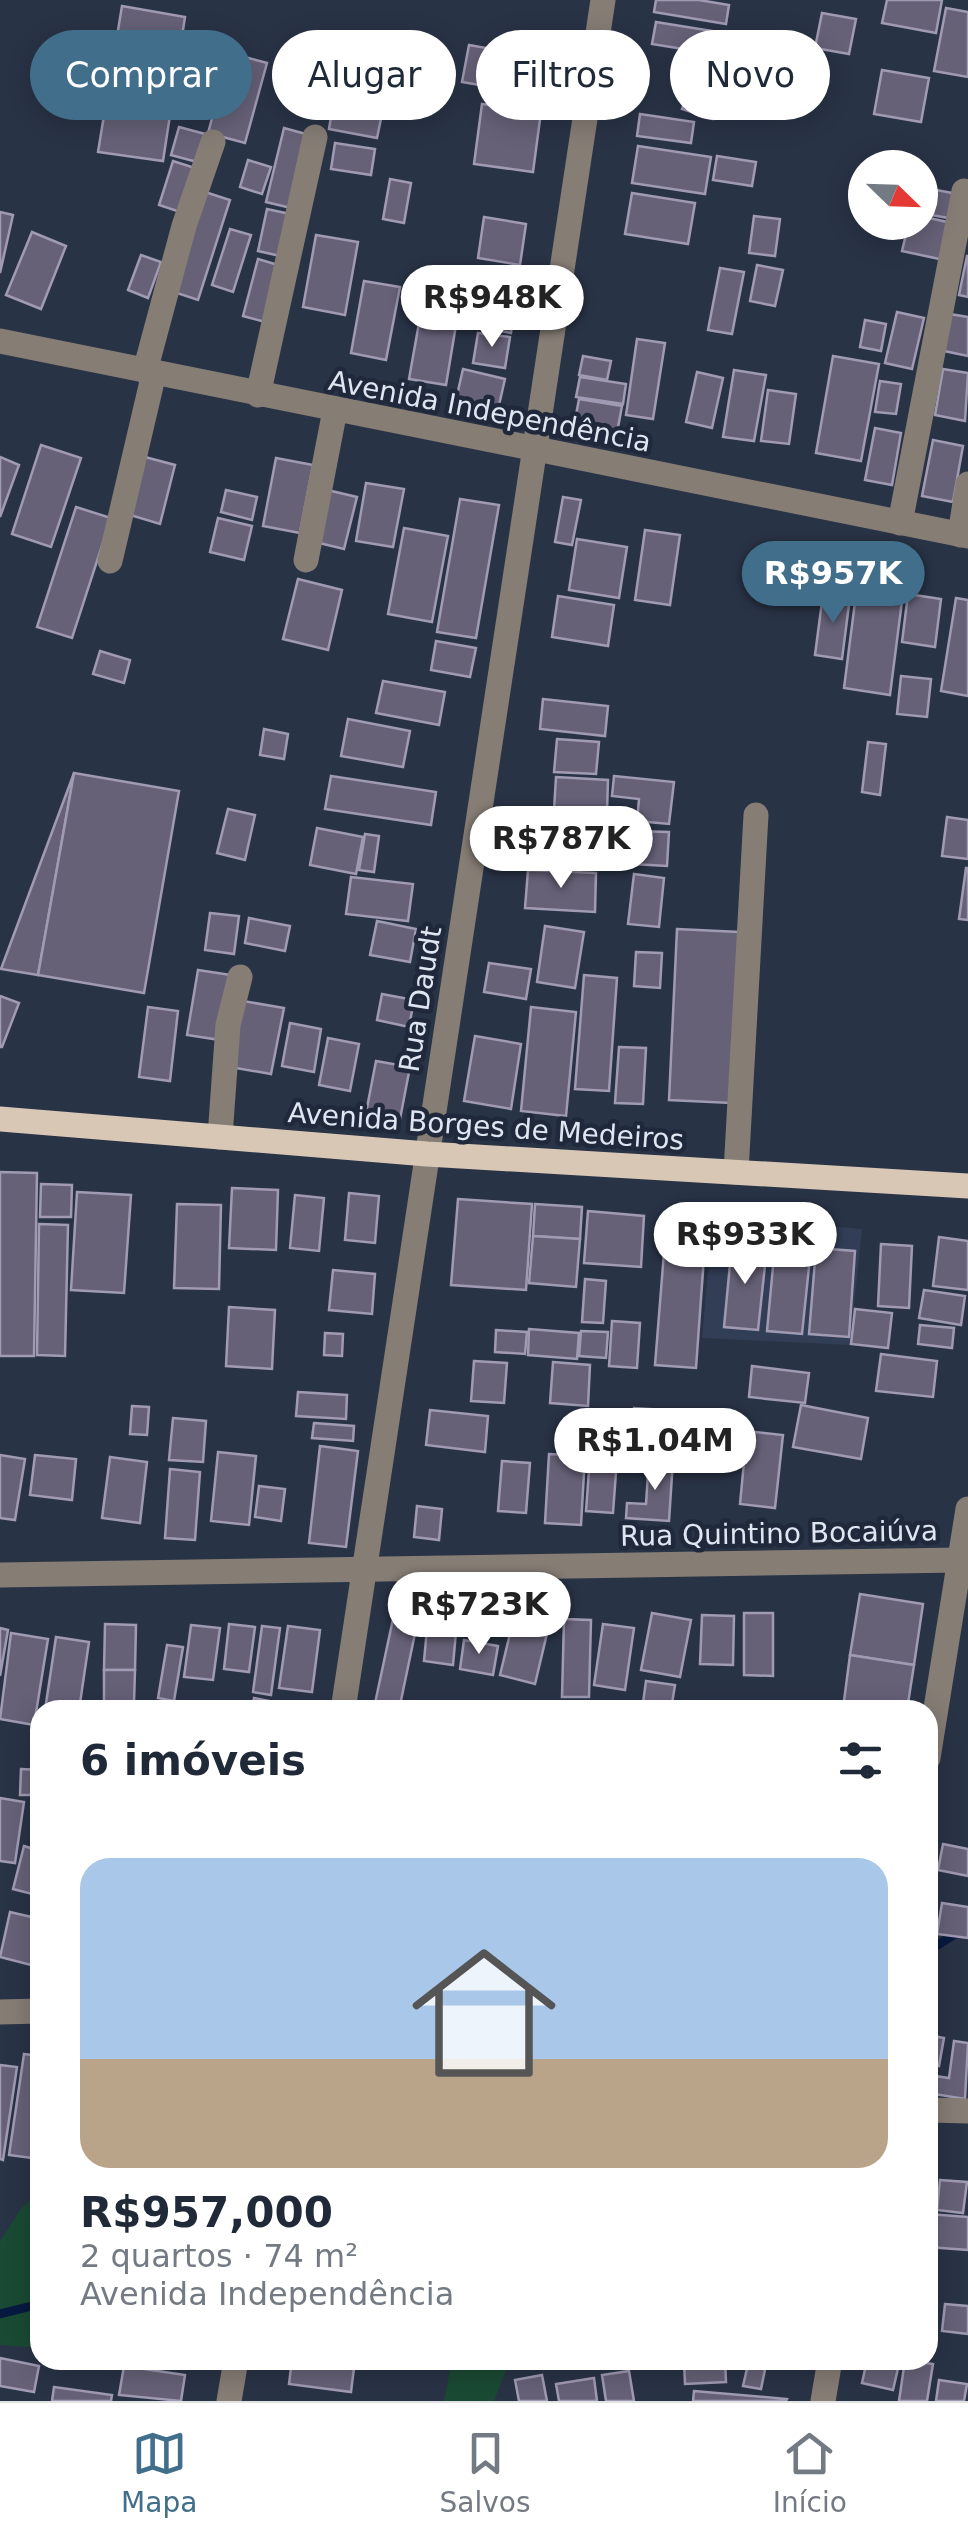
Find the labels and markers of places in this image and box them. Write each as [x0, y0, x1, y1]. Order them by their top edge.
pin: R$948K [411, 265, 573, 350]
pin: R$957K [752, 541, 914, 626]
pin: R$787K [480, 806, 642, 891]
pin: R$933K [664, 1202, 826, 1287]
pin: R$1.04M [563, 1408, 747, 1493]
pin: R$723K [398, 1572, 560, 1657]

